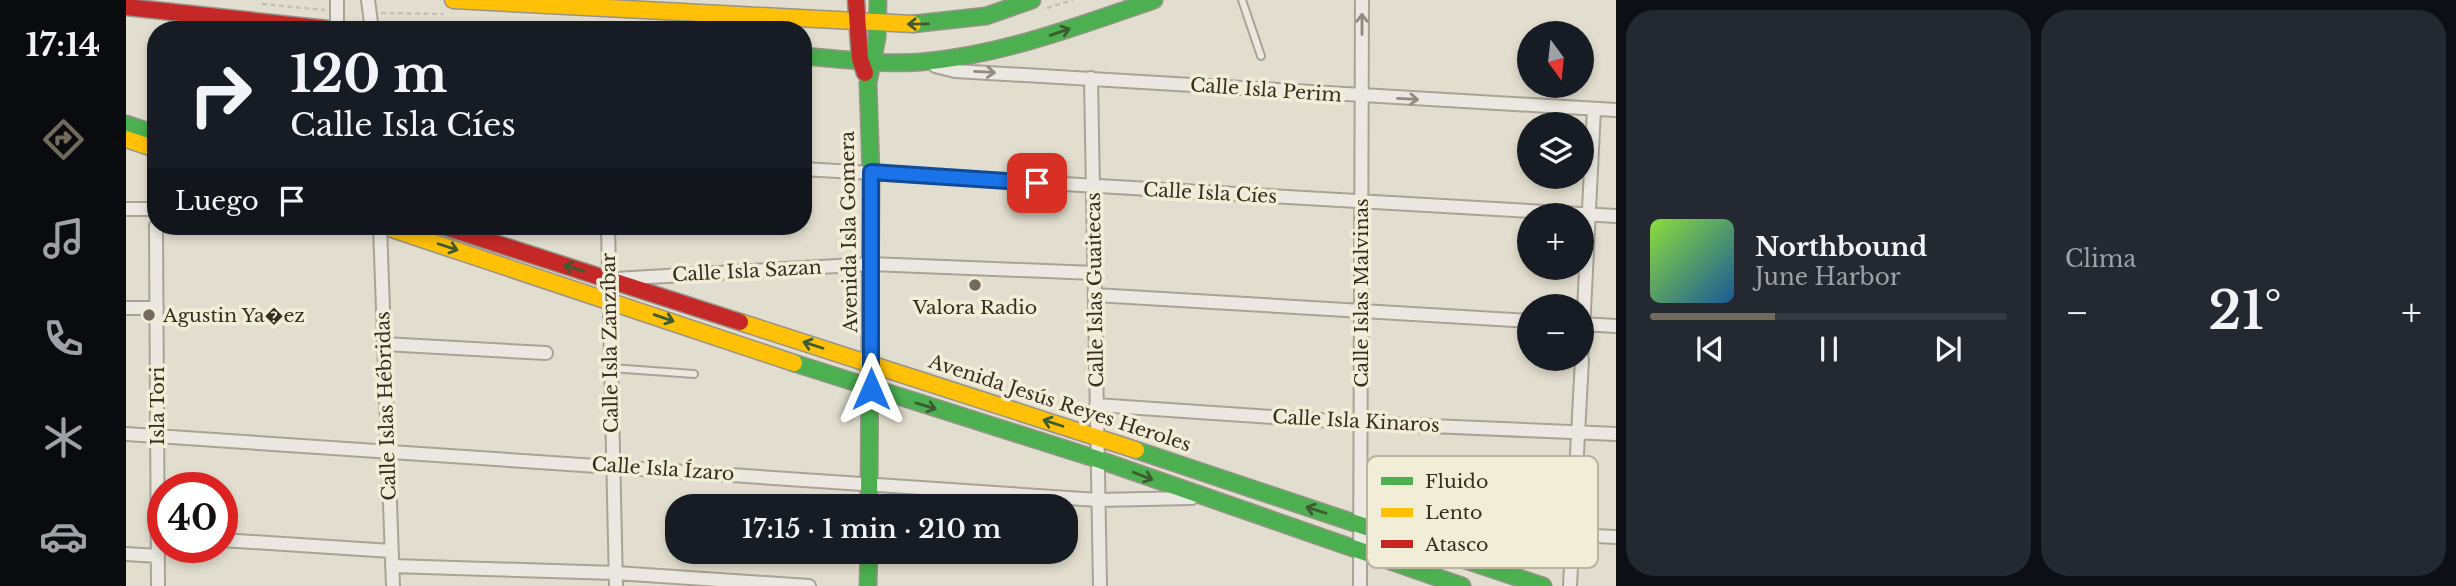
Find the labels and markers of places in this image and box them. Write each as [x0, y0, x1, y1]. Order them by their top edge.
pin [1007, 153, 1067, 213]
marker: Valora Radio [967, 277, 983, 293]
place label: Valora Radio [912, 296, 1037, 319]
place label: Agustin Ya�ez [162, 304, 305, 327]
marker: Agustin Ya�ez [141, 307, 157, 323]

